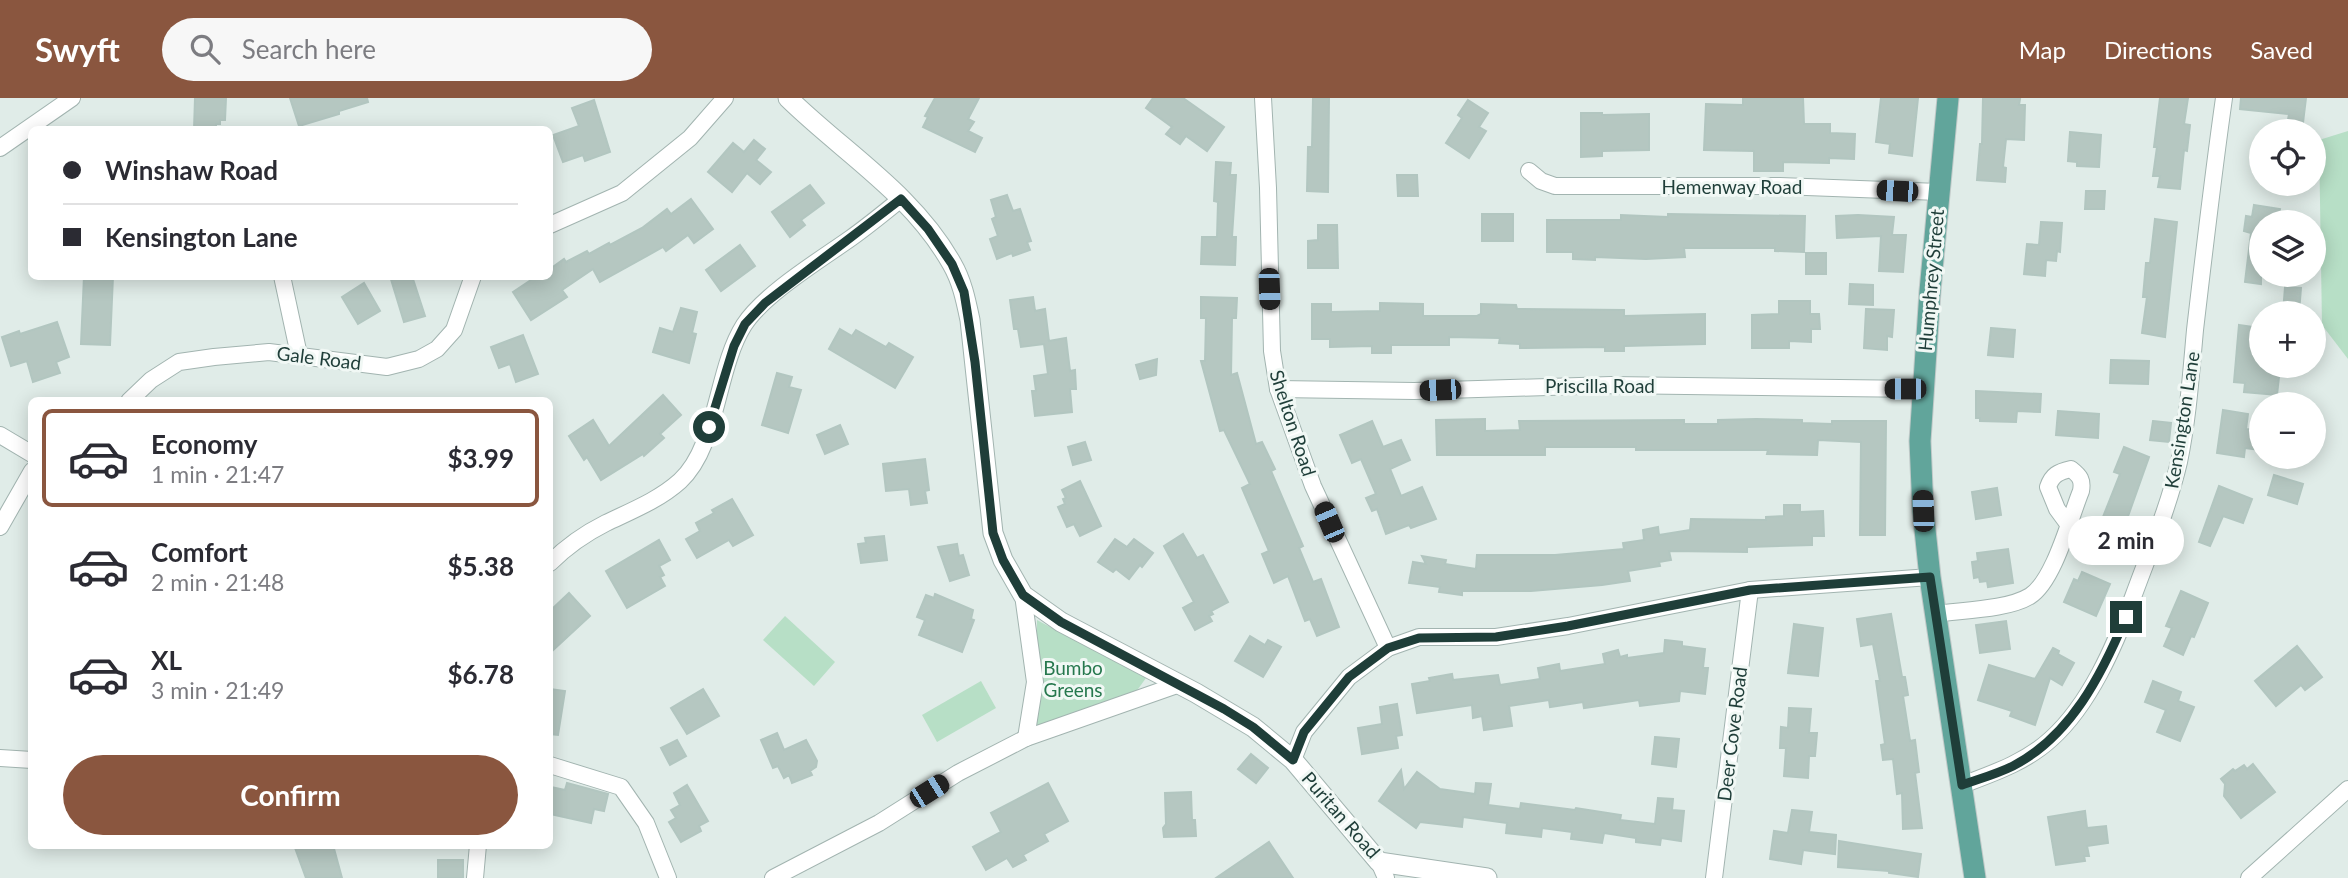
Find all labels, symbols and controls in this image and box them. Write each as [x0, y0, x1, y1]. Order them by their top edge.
search box [162, 18, 652, 81]
text: Swyft [35, 29, 120, 69]
icon: search [186, 30, 224, 68]
text: Search here [242, 33, 376, 65]
text: Map [2019, 35, 2066, 64]
text: Directions [2104, 35, 2212, 64]
text: Saved [2250, 35, 2313, 64]
map controls [2249, 119, 2326, 469]
button: locate [2249, 119, 2326, 196]
text: Winshaw Road [105, 154, 278, 186]
street label: Hemenway Road [1662, 175, 1802, 198]
car [1876, 179, 1919, 203]
street label: Humphrey Street [1913, 208, 1948, 352]
button: layers [2249, 210, 2326, 287]
text: Kensington Lane [105, 221, 298, 253]
car [1258, 268, 1281, 310]
button: + [2249, 301, 2326, 378]
street label: Gale Road [276, 341, 363, 374]
street label: Kensington Lane [2159, 350, 2204, 490]
street label: Shelton Road [1265, 367, 1321, 479]
street label: Priscilla Road [1545, 374, 1655, 397]
car [1419, 379, 1462, 401]
car [1885, 379, 1927, 400]
button: − [2249, 392, 2326, 469]
route start [693, 411, 725, 443]
icon: car [67, 427, 130, 490]
text: Economy [151, 428, 257, 460]
text: $3.99 [448, 442, 514, 474]
text: 1 min · 21:47 [151, 460, 284, 488]
car [1912, 490, 1935, 532]
car [1312, 499, 1347, 545]
callout: 2 min [2068, 516, 2184, 564]
text: 2 min [2097, 526, 2155, 554]
icon: car [67, 535, 130, 598]
text: Comfort [151, 536, 248, 568]
text: $5.38 [448, 550, 514, 582]
text: 2 min · 21:48 [151, 568, 284, 596]
route end [2110, 601, 2142, 633]
icon: car [67, 643, 130, 706]
text: XL [151, 644, 182, 676]
park label: Bumbo Greens [1043, 656, 1103, 701]
text: $6.78 [448, 658, 514, 690]
street label: Deer Cove Road [1712, 665, 1751, 803]
text: 3 min · 21:49 [151, 676, 284, 704]
button: Confirm [63, 755, 518, 835]
street label: Puritan Road [1298, 767, 1385, 863]
car [906, 771, 953, 811]

